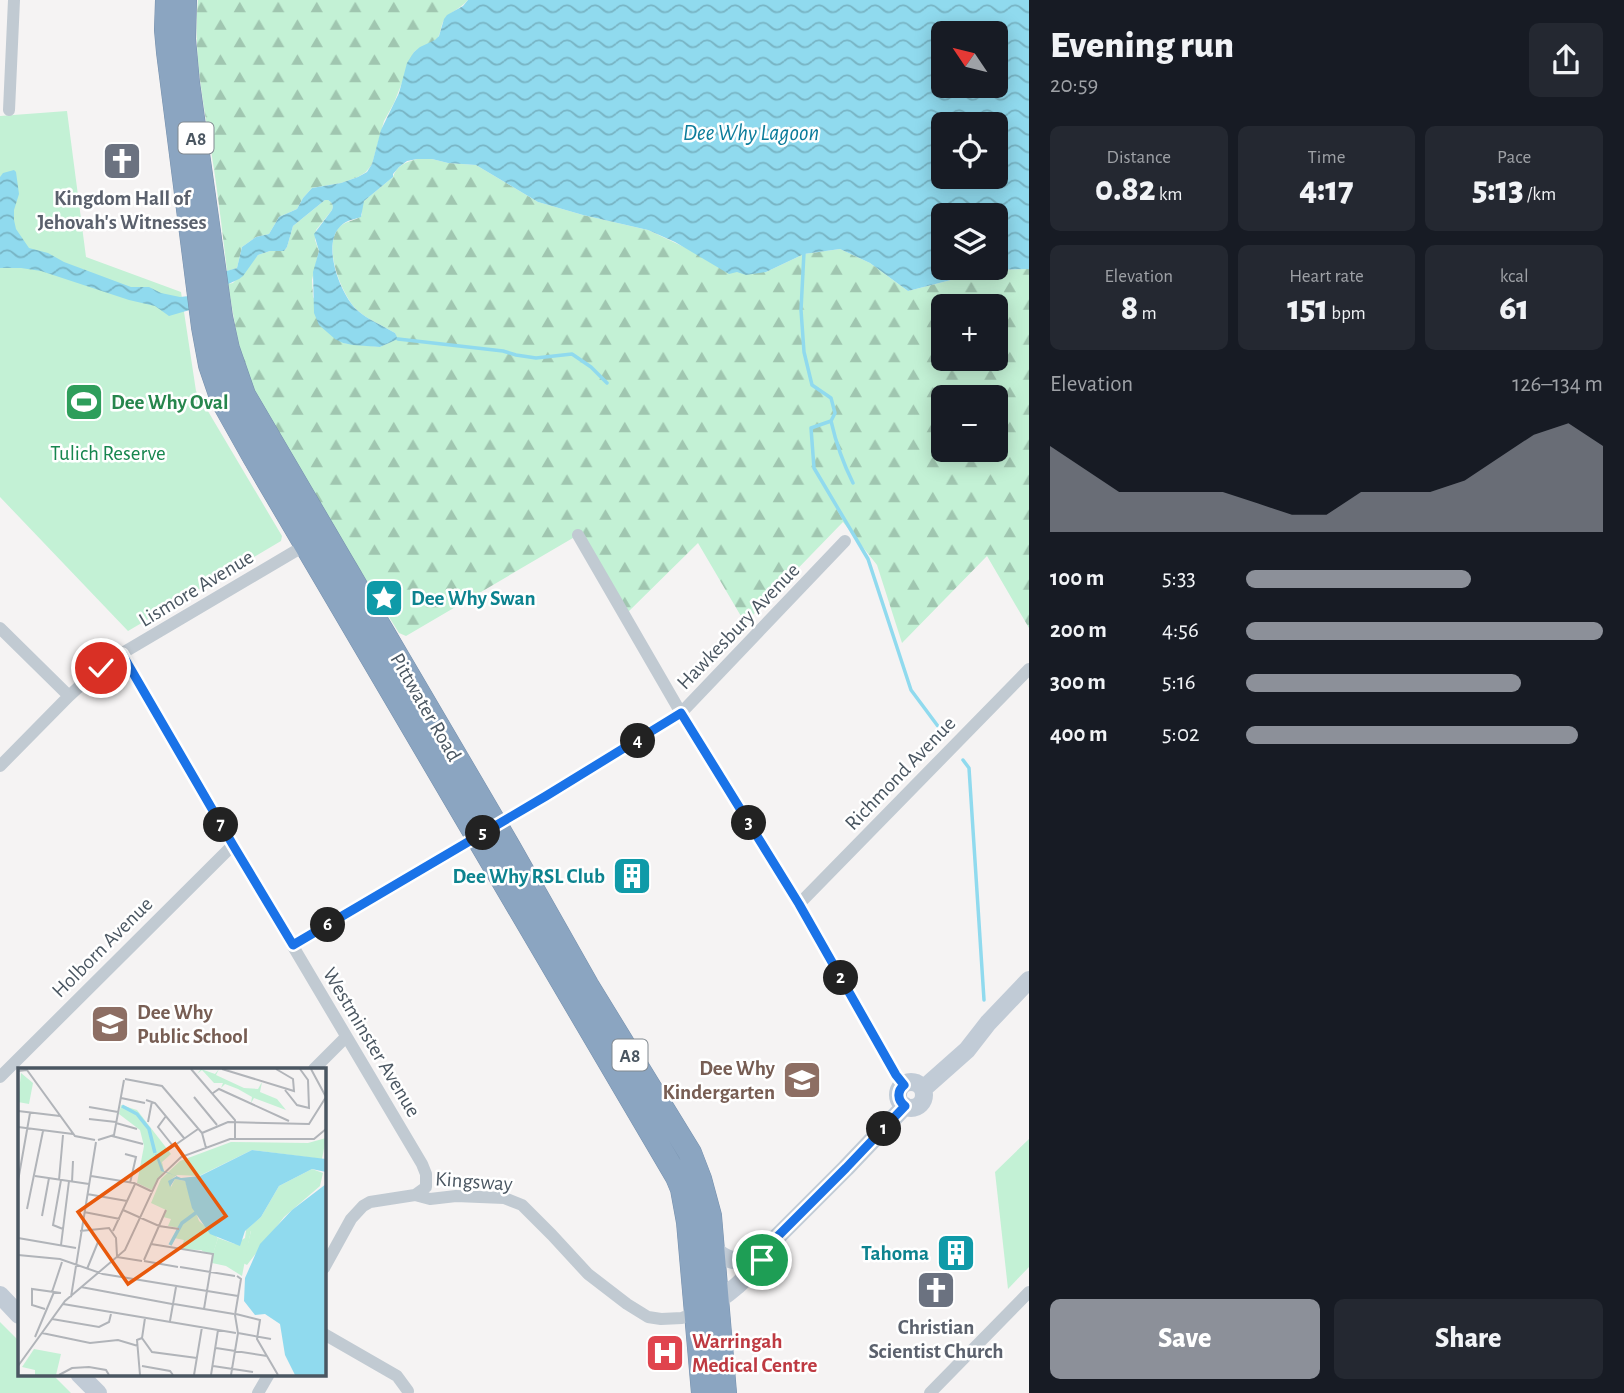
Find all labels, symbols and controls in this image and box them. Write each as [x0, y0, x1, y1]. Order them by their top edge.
north arrow [931, 21, 1008, 98]
map controls [931, 21, 1008, 462]
button: share [1529, 23, 1603, 97]
text: Evening run [1050, 27, 1234, 65]
text: 20:59 [1050, 74, 1098, 97]
button: locate [931, 112, 1008, 189]
road number: A8 [178, 122, 214, 154]
water label: Dee Why Lagoon [683, 122, 819, 145]
church icon: Kingdom Hall of Jehovah's Witnesses [101, 140, 143, 182]
text: Distance [1107, 148, 1171, 167]
text: Time [1308, 148, 1345, 167]
text: Pace [1497, 148, 1531, 167]
text: 0.82 [1095, 172, 1156, 207]
text: 4:17 [1299, 172, 1354, 207]
text: 5:13 [1472, 172, 1524, 207]
text: km [1156, 185, 1183, 204]
text: /km [1524, 185, 1556, 204]
place label: Kingdom Hall of Jehovah's Witnesses [37, 188, 207, 233]
button: layers [931, 203, 1008, 280]
text: Elevation [1104, 267, 1173, 286]
text: Heart rate [1289, 267, 1364, 286]
text: kcal [1500, 267, 1529, 286]
text: 8 [1121, 291, 1138, 326]
text: 151 [1287, 291, 1328, 326]
text: 61 [1499, 291, 1529, 326]
button: + [931, 294, 1008, 371]
text: m [1138, 304, 1157, 323]
text: bpm [1328, 304, 1366, 323]
text: Elevation [1050, 373, 1133, 396]
text: 126–134 m [1512, 373, 1603, 396]
sports icon: Dee Why Oval [63, 381, 105, 423]
button: − [931, 385, 1008, 462]
place label: Dee Why Oval [111, 392, 228, 413]
park label: Tulich Reserve [50, 443, 166, 464]
street label: Lismore Avenue [135, 546, 257, 631]
street label: Hawkesbury Avenue [673, 559, 804, 693]
text: 100 m [1050, 567, 1104, 590]
text: 5:33 [1162, 567, 1196, 590]
place icon: Dee Why Swan [363, 577, 405, 619]
place label: Dee Why Swan [411, 588, 536, 609]
text: 200 m [1050, 619, 1107, 642]
text: 4:56 [1162, 619, 1199, 642]
pin [71, 638, 131, 698]
icon: check [82, 649, 120, 687]
street label: Pittwater Road [386, 650, 465, 765]
text: 300 m [1050, 671, 1106, 694]
text: 5:16 [1162, 671, 1196, 694]
street label: Richmond Avenue [841, 713, 960, 834]
text: 400 m [1050, 723, 1108, 746]
text: 5:02 [1162, 723, 1200, 746]
pin: 4 [620, 724, 656, 758]
text: 4 [633, 731, 642, 750]
pin: 3 [732, 806, 766, 840]
pin: 7 [204, 808, 238, 842]
text: 3 [744, 813, 753, 832]
text: 7 [216, 815, 225, 834]
pin: 5 [466, 816, 500, 850]
text: 5 [478, 823, 487, 842]
building icon: Dee Why RSL Club [611, 855, 653, 897]
place label: Dee Why RSL Club [452, 866, 605, 887]
street label: Holborn Avenue [48, 893, 157, 1002]
pin: 6 [310, 908, 346, 942]
text: 6 [323, 915, 332, 934]
pin: 2 [824, 960, 858, 996]
street label: Westminster Avenue [319, 964, 424, 1121]
text: 2 [836, 968, 845, 987]
place label: Dee Why Public School [137, 1002, 248, 1047]
school or university icon: Dee Why Public School [89, 1003, 131, 1045]
road number: A8 [612, 1040, 648, 1070]
place label: Dee Why Kindergarten [662, 1058, 776, 1103]
school or university icon: Dee Why Kindergarten [781, 1059, 823, 1101]
inset map [18, 1068, 326, 1376]
pin: 1 [866, 1112, 902, 1146]
text: 1 [880, 1119, 887, 1138]
street label: Kingsway [435, 1168, 513, 1195]
pin [732, 1230, 792, 1290]
building icon: Tahoma [935, 1232, 977, 1274]
icon: arrive [743, 1241, 781, 1279]
place label: Tahoma [861, 1243, 929, 1264]
church icon: Christian Scientist Church [915, 1269, 957, 1311]
button: Save [1050, 1299, 1320, 1379]
button: Share [1334, 1299, 1603, 1379]
place label: Christian Scientist Church [868, 1317, 1004, 1362]
place label: Warringah Medical Centre [692, 1331, 817, 1376]
hospital icon: Warringah Medical Centre [644, 1332, 686, 1374]

